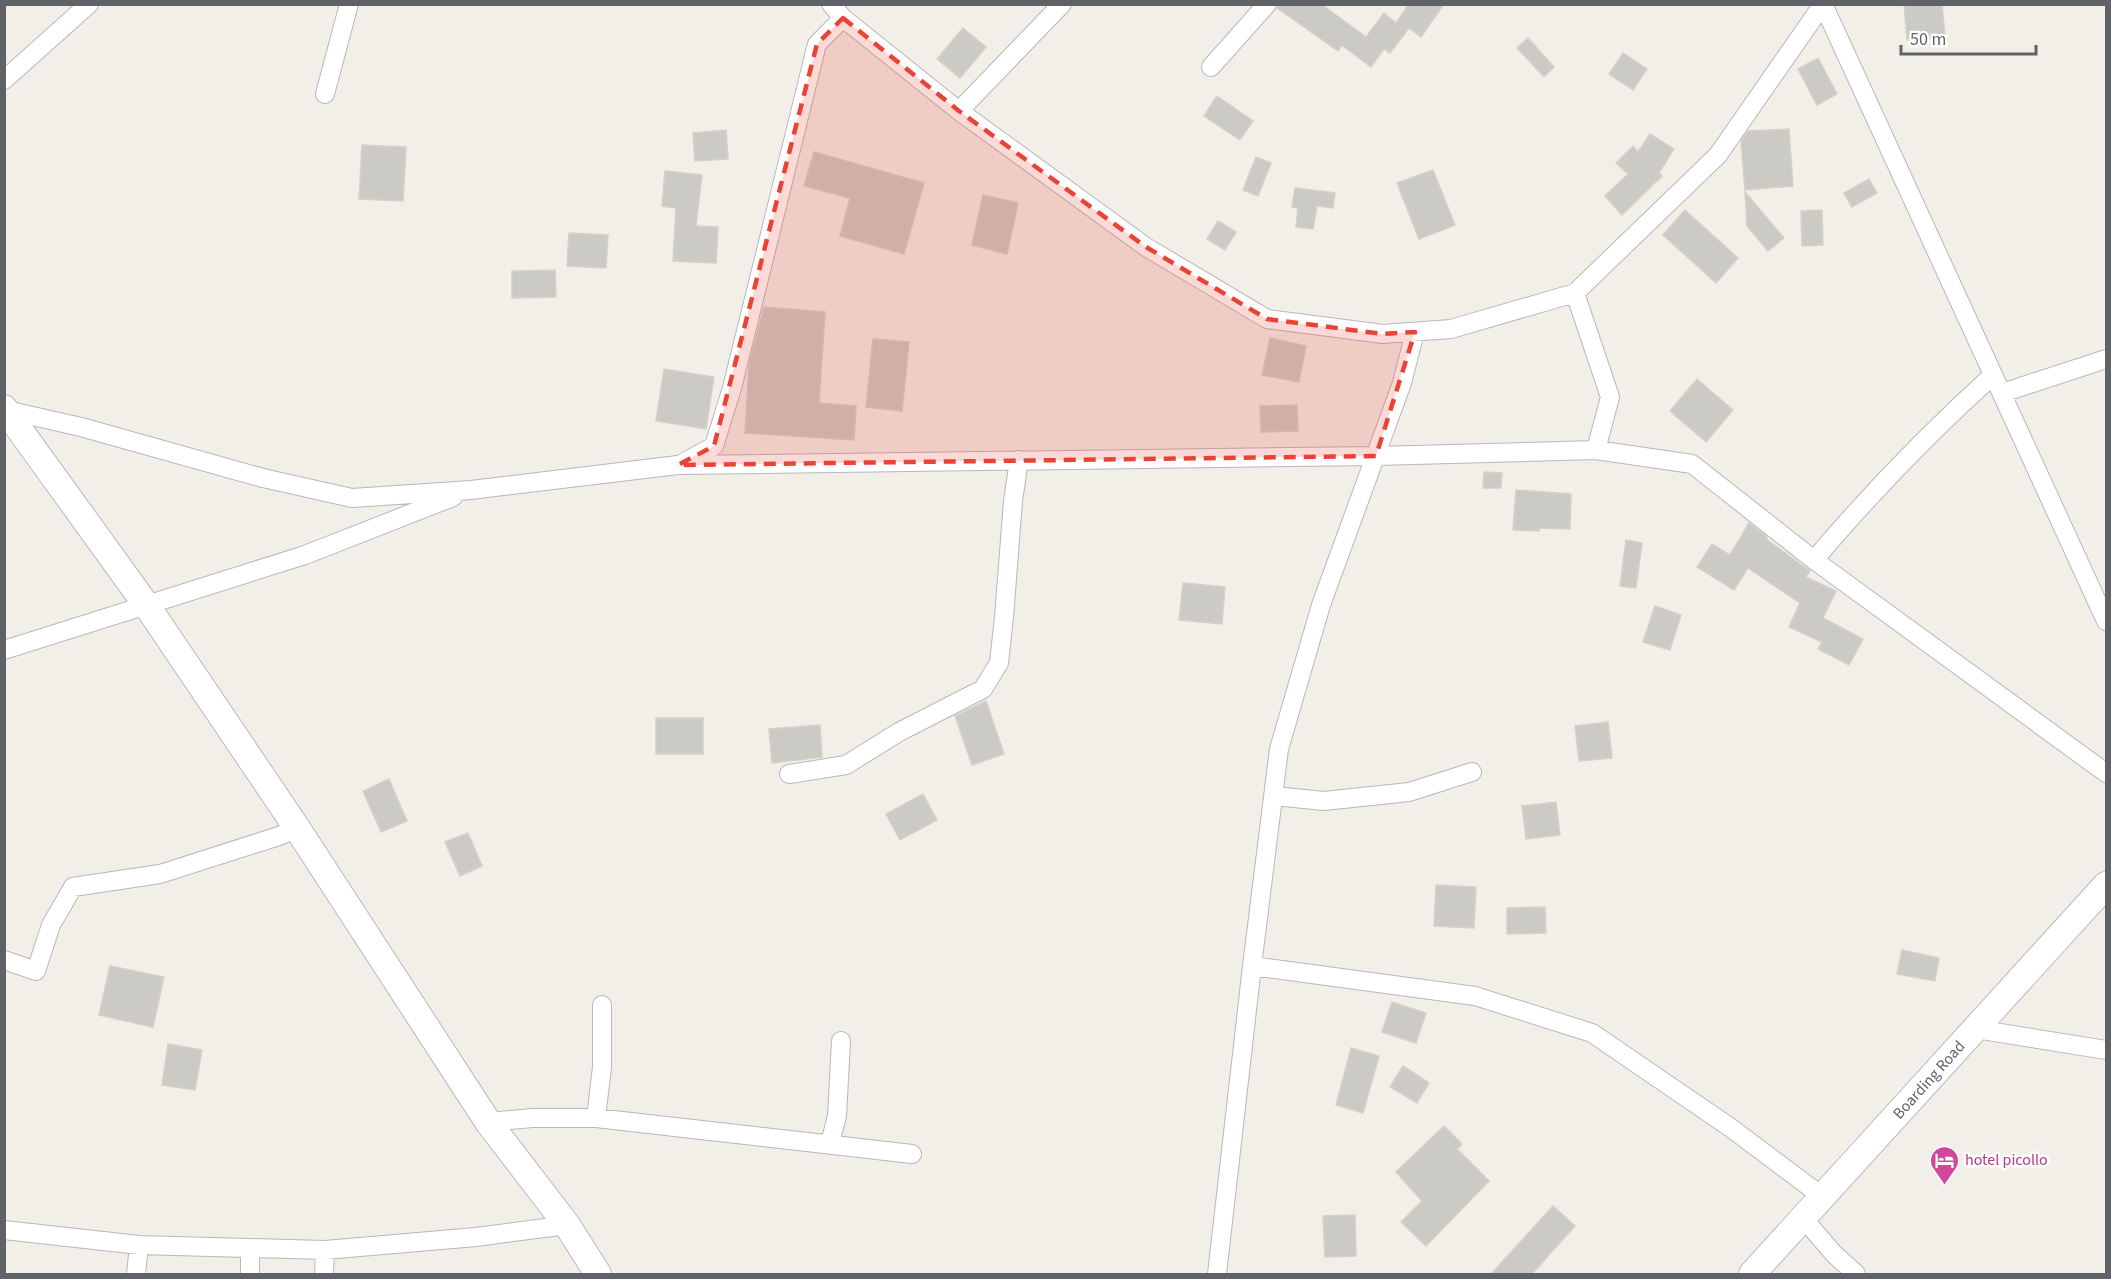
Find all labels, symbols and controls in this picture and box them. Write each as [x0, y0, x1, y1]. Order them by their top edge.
scale bar [1901, 18, 2036, 56]
text: 50 m [1910, 27, 1946, 52]
street label: Boarding Road [1888, 1036, 1970, 1124]
hotel icon: hotel picollo [1928, 1144, 1960, 1186]
place label: hotel picollo [1965, 1149, 2048, 1171]

